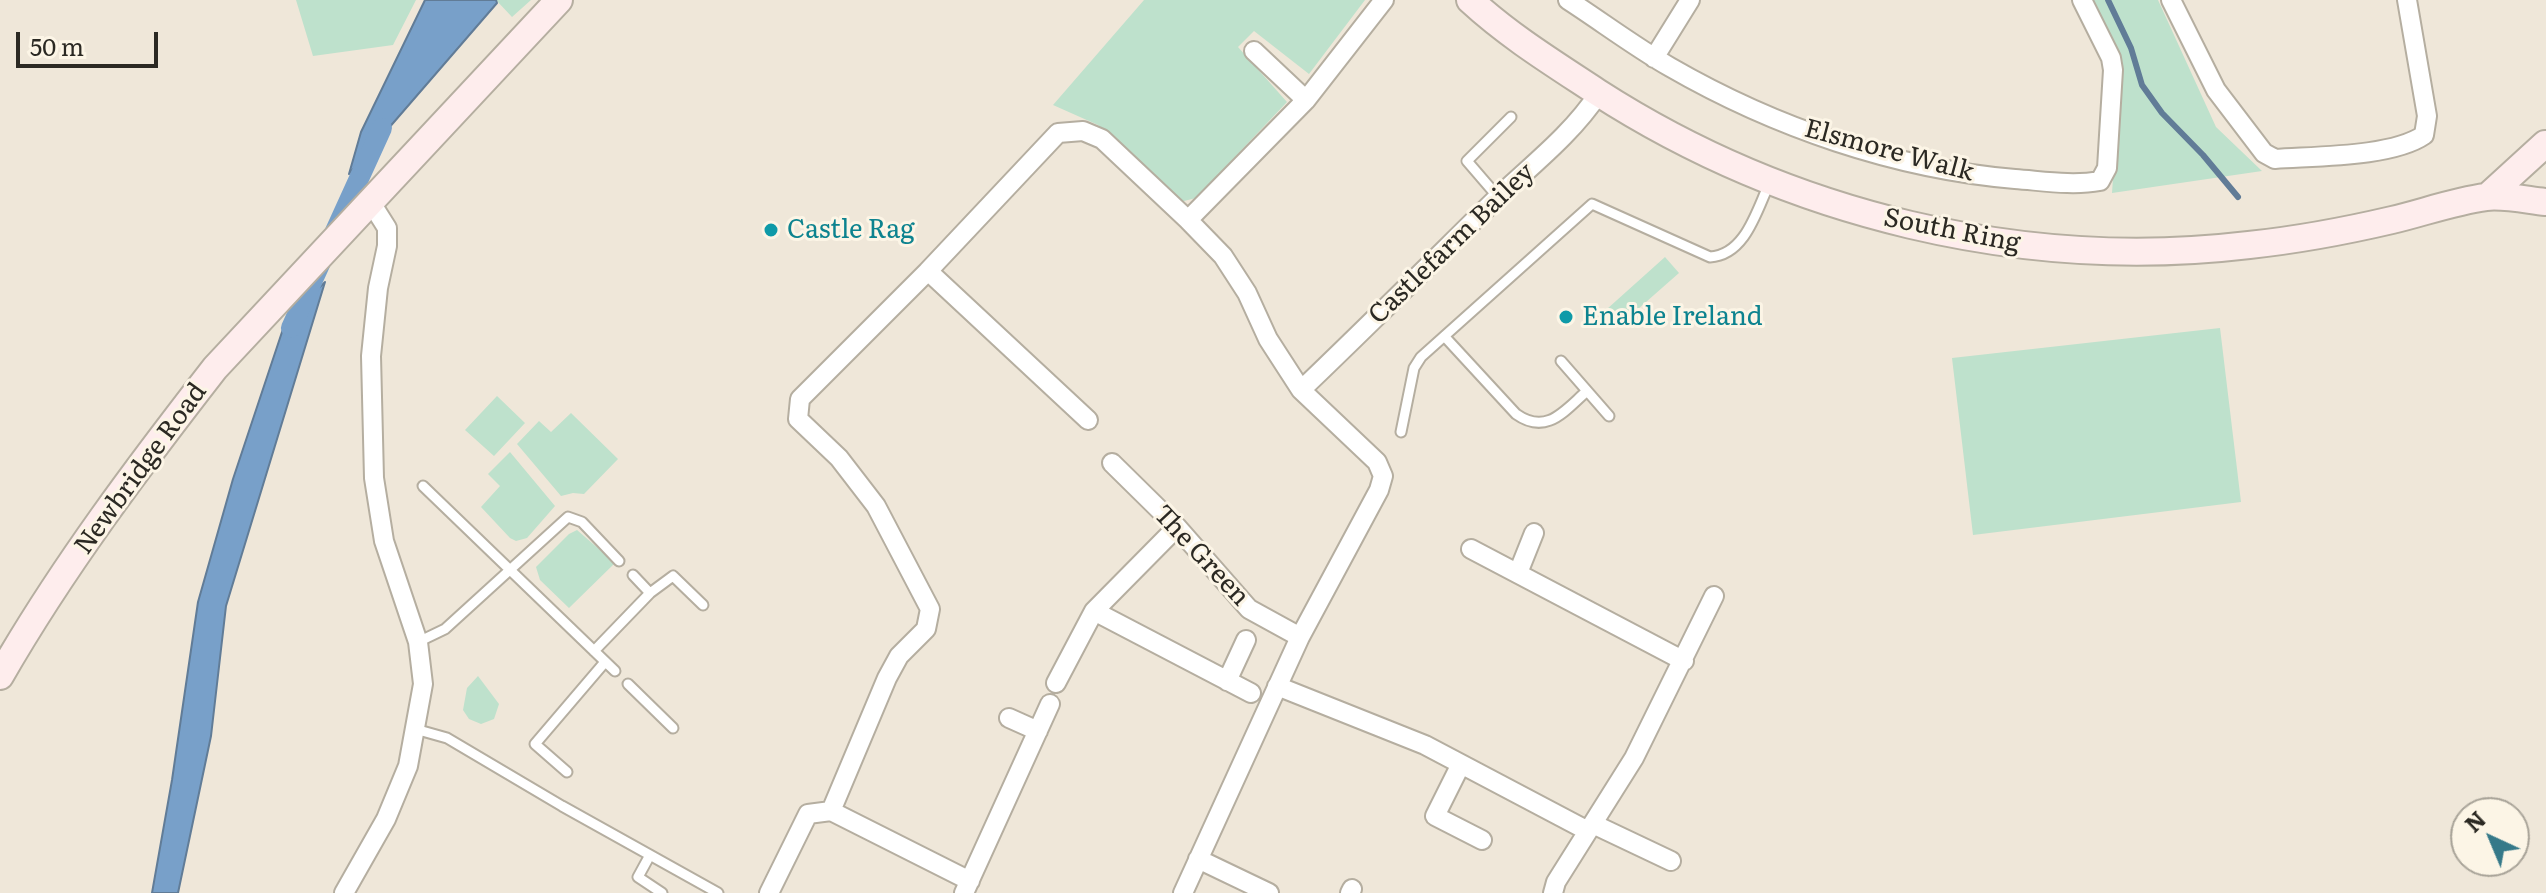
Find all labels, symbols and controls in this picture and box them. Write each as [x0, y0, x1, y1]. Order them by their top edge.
scale bar [20, 16, 162, 66]
text: 50 m [30, 28, 84, 63]
street label: Elsmore Walk [1801, 113, 1977, 189]
street label: Castlefarm Bailey [1363, 157, 1541, 331]
street label: South Ring [1881, 202, 2023, 260]
place label: Castle Rag [787, 214, 915, 246]
marker: Castle Rag [762, 221, 780, 239]
place label: Enable Ireland [1582, 301, 1763, 333]
marker: Enable Ireland [1557, 308, 1575, 326]
street label: Newbridge Road [68, 377, 214, 561]
street label: The Green [1147, 499, 1255, 613]
north arrow [2450, 797, 2530, 877]
text: N [2456, 803, 2492, 839]

